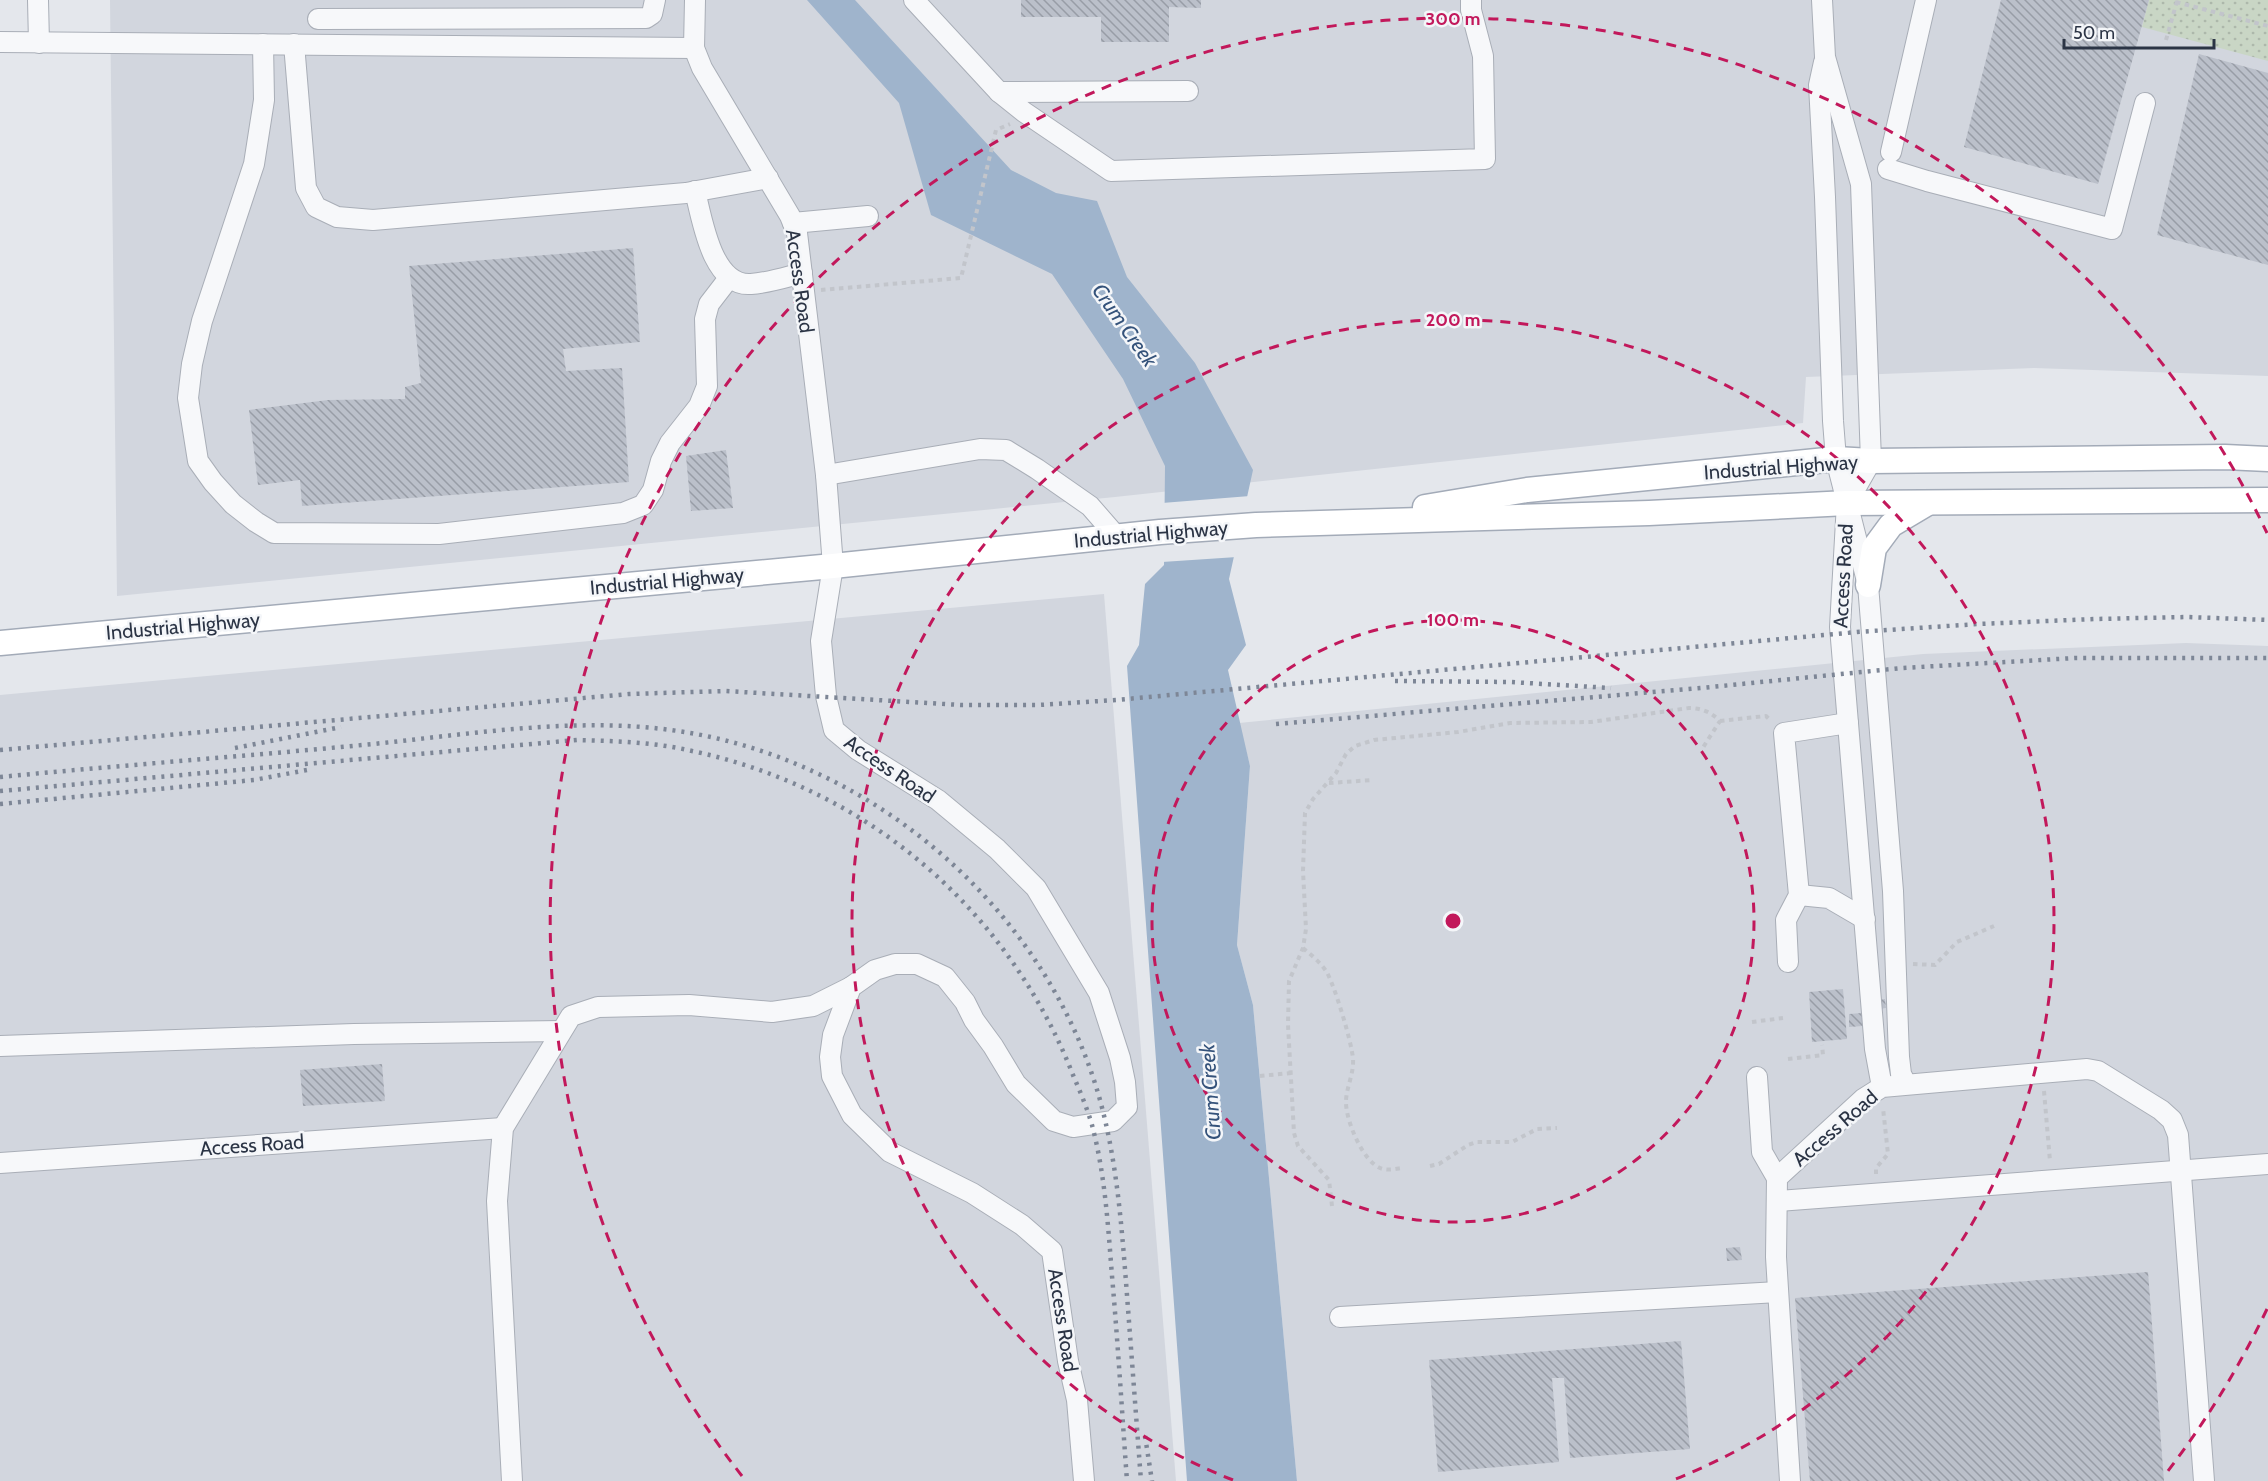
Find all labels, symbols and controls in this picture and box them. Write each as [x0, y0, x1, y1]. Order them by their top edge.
text: 300 m [1426, 8, 1480, 30]
scale bar [2064, 12, 2214, 50]
text: 50 m [2073, 22, 2115, 44]
street label: Access Road [781, 228, 819, 334]
water label: Crum Creek [1087, 278, 1163, 372]
text: 200 m [1426, 309, 1480, 331]
street label: Industrial Highway [1703, 450, 1859, 484]
street label: Industrial Highway [1073, 515, 1229, 553]
street label: Access Road [1828, 523, 1858, 629]
street label: Industrial Highway [589, 562, 745, 600]
street label: Industrial Highway [105, 607, 261, 645]
text: 100 m [1427, 609, 1479, 631]
street label: Access Road [840, 730, 940, 808]
centre of rings [1443, 911, 1463, 931]
water label: Crum Creek [1194, 1042, 1226, 1141]
street label: Access Road [1788, 1085, 1882, 1171]
street label: Access Road [199, 1129, 305, 1161]
street label: Access Road [1043, 1266, 1083, 1374]

